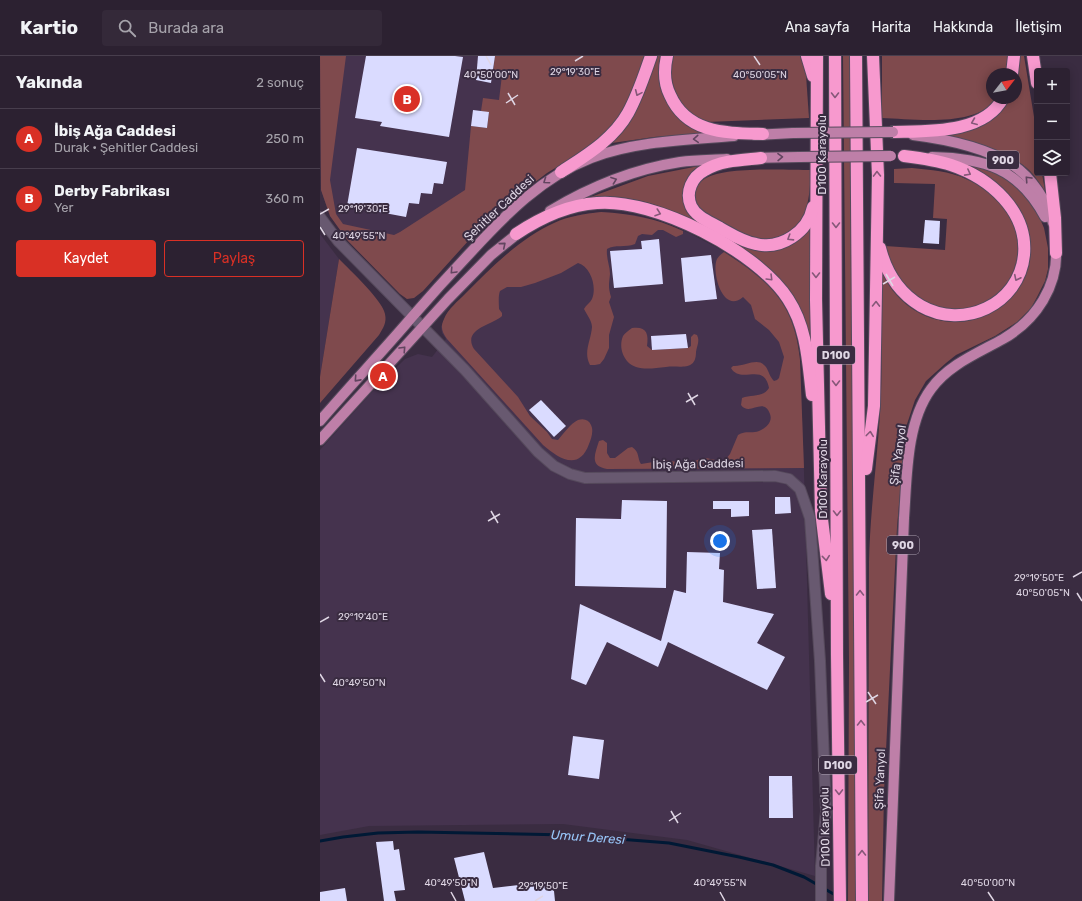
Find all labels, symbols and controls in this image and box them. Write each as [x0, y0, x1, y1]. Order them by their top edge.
search box [102, 10, 382, 46]
text: Kartio [20, 16, 78, 39]
icon: search [116, 17, 138, 39]
text: Burada ara [148, 19, 224, 37]
text: Ana sayfa [785, 19, 849, 36]
text: Harita [871, 19, 911, 36]
text: Hakkında [933, 19, 993, 36]
text: İletişim [1015, 19, 1062, 36]
text: 29°19'30"E [550, 66, 600, 78]
north arrow [986, 68, 1022, 104]
map controls [1034, 68, 1070, 176]
button: + [1034, 68, 1070, 104]
text: 40°50'00"N [464, 69, 518, 81]
text: 40°50'05"N [733, 69, 787, 81]
text: Yakında [16, 72, 82, 92]
text: 2 sonuç [256, 75, 304, 90]
pin: B [394, 84, 420, 114]
one-way arrow [635, 88, 643, 96]
one-way arrow [831, 92, 839, 98]
button: − [1034, 104, 1070, 140]
street label: D100 Karayolu [815, 115, 829, 195]
one-way arrow [970, 118, 977, 126]
text: İbiş Ağa Caddesi [54, 122, 176, 140]
text: A [24, 131, 34, 146]
text: 250 m [266, 131, 304, 146]
one-way arrow [693, 135, 700, 144]
text: Durak · Şehitler Caddesi [54, 140, 198, 155]
button: layers [1034, 140, 1070, 176]
road number: 900 [987, 151, 1019, 169]
one-way arrow [777, 153, 783, 161]
one-way arrow [964, 168, 971, 175]
one-way arrow [873, 171, 882, 177]
street label: Şehitler Caddesi [461, 172, 537, 244]
one-way arrow [544, 176, 551, 183]
one-way arrow [611, 176, 618, 185]
one-way arrow [1025, 176, 1033, 184]
text: Derby Fabrikası [54, 182, 170, 200]
text: B [24, 191, 34, 206]
text: 360 m [265, 191, 304, 206]
text: Yer [54, 200, 74, 215]
text: 29°19'30"E [338, 203, 388, 215]
one-way arrow [655, 209, 662, 217]
one-way arrow [832, 222, 840, 228]
text: 40°49'55"N [333, 230, 385, 242]
one-way arrow [787, 233, 794, 240]
button: Kaydet [16, 240, 156, 277]
button: Paylaş [164, 240, 304, 277]
one-way arrow [498, 243, 505, 250]
one-way arrow [450, 266, 457, 274]
one-way arrow [812, 272, 820, 278]
one-way arrow [765, 273, 773, 281]
one-way arrow [1014, 273, 1022, 281]
one-way arrow [871, 301, 880, 307]
one-way arrow [398, 346, 405, 354]
road number: D100 [817, 346, 855, 364]
pin: A [370, 361, 396, 391]
one-way arrow [354, 374, 362, 382]
one-way arrow [832, 380, 840, 386]
street label: Şifa Yanyol [887, 424, 909, 486]
one-way arrow [865, 430, 874, 437]
street label: D100 Karayolu [816, 439, 830, 519]
street label: İbiş Ağa Caddesi [652, 456, 744, 472]
one-way arrow [833, 510, 841, 516]
your location [710, 531, 730, 551]
road number: 900 [887, 536, 919, 554]
one-way arrow [821, 555, 830, 561]
text: 29°19'50"E [1014, 572, 1064, 584]
text: 40°50'05"N [1016, 587, 1070, 599]
one-way arrow [856, 590, 864, 596]
text: 29°19'40"E [338, 611, 388, 623]
text: 40°49'50"N [332, 677, 386, 689]
one-way arrow [857, 720, 865, 726]
street label: Şifa Yanyol [872, 748, 888, 810]
road number: D100 [819, 756, 857, 774]
street label: D100 Karayolu [817, 787, 833, 867]
one-way arrow [835, 789, 843, 795]
water label: Umur Deresi [550, 827, 627, 847]
one-way arrow [858, 850, 866, 856]
text: 40°49'50"N [424, 877, 478, 889]
text: 40°49'55"N [694, 877, 746, 889]
text: 40°50'00"N [961, 877, 1015, 889]
text: 29°19'50"E [518, 880, 568, 892]

